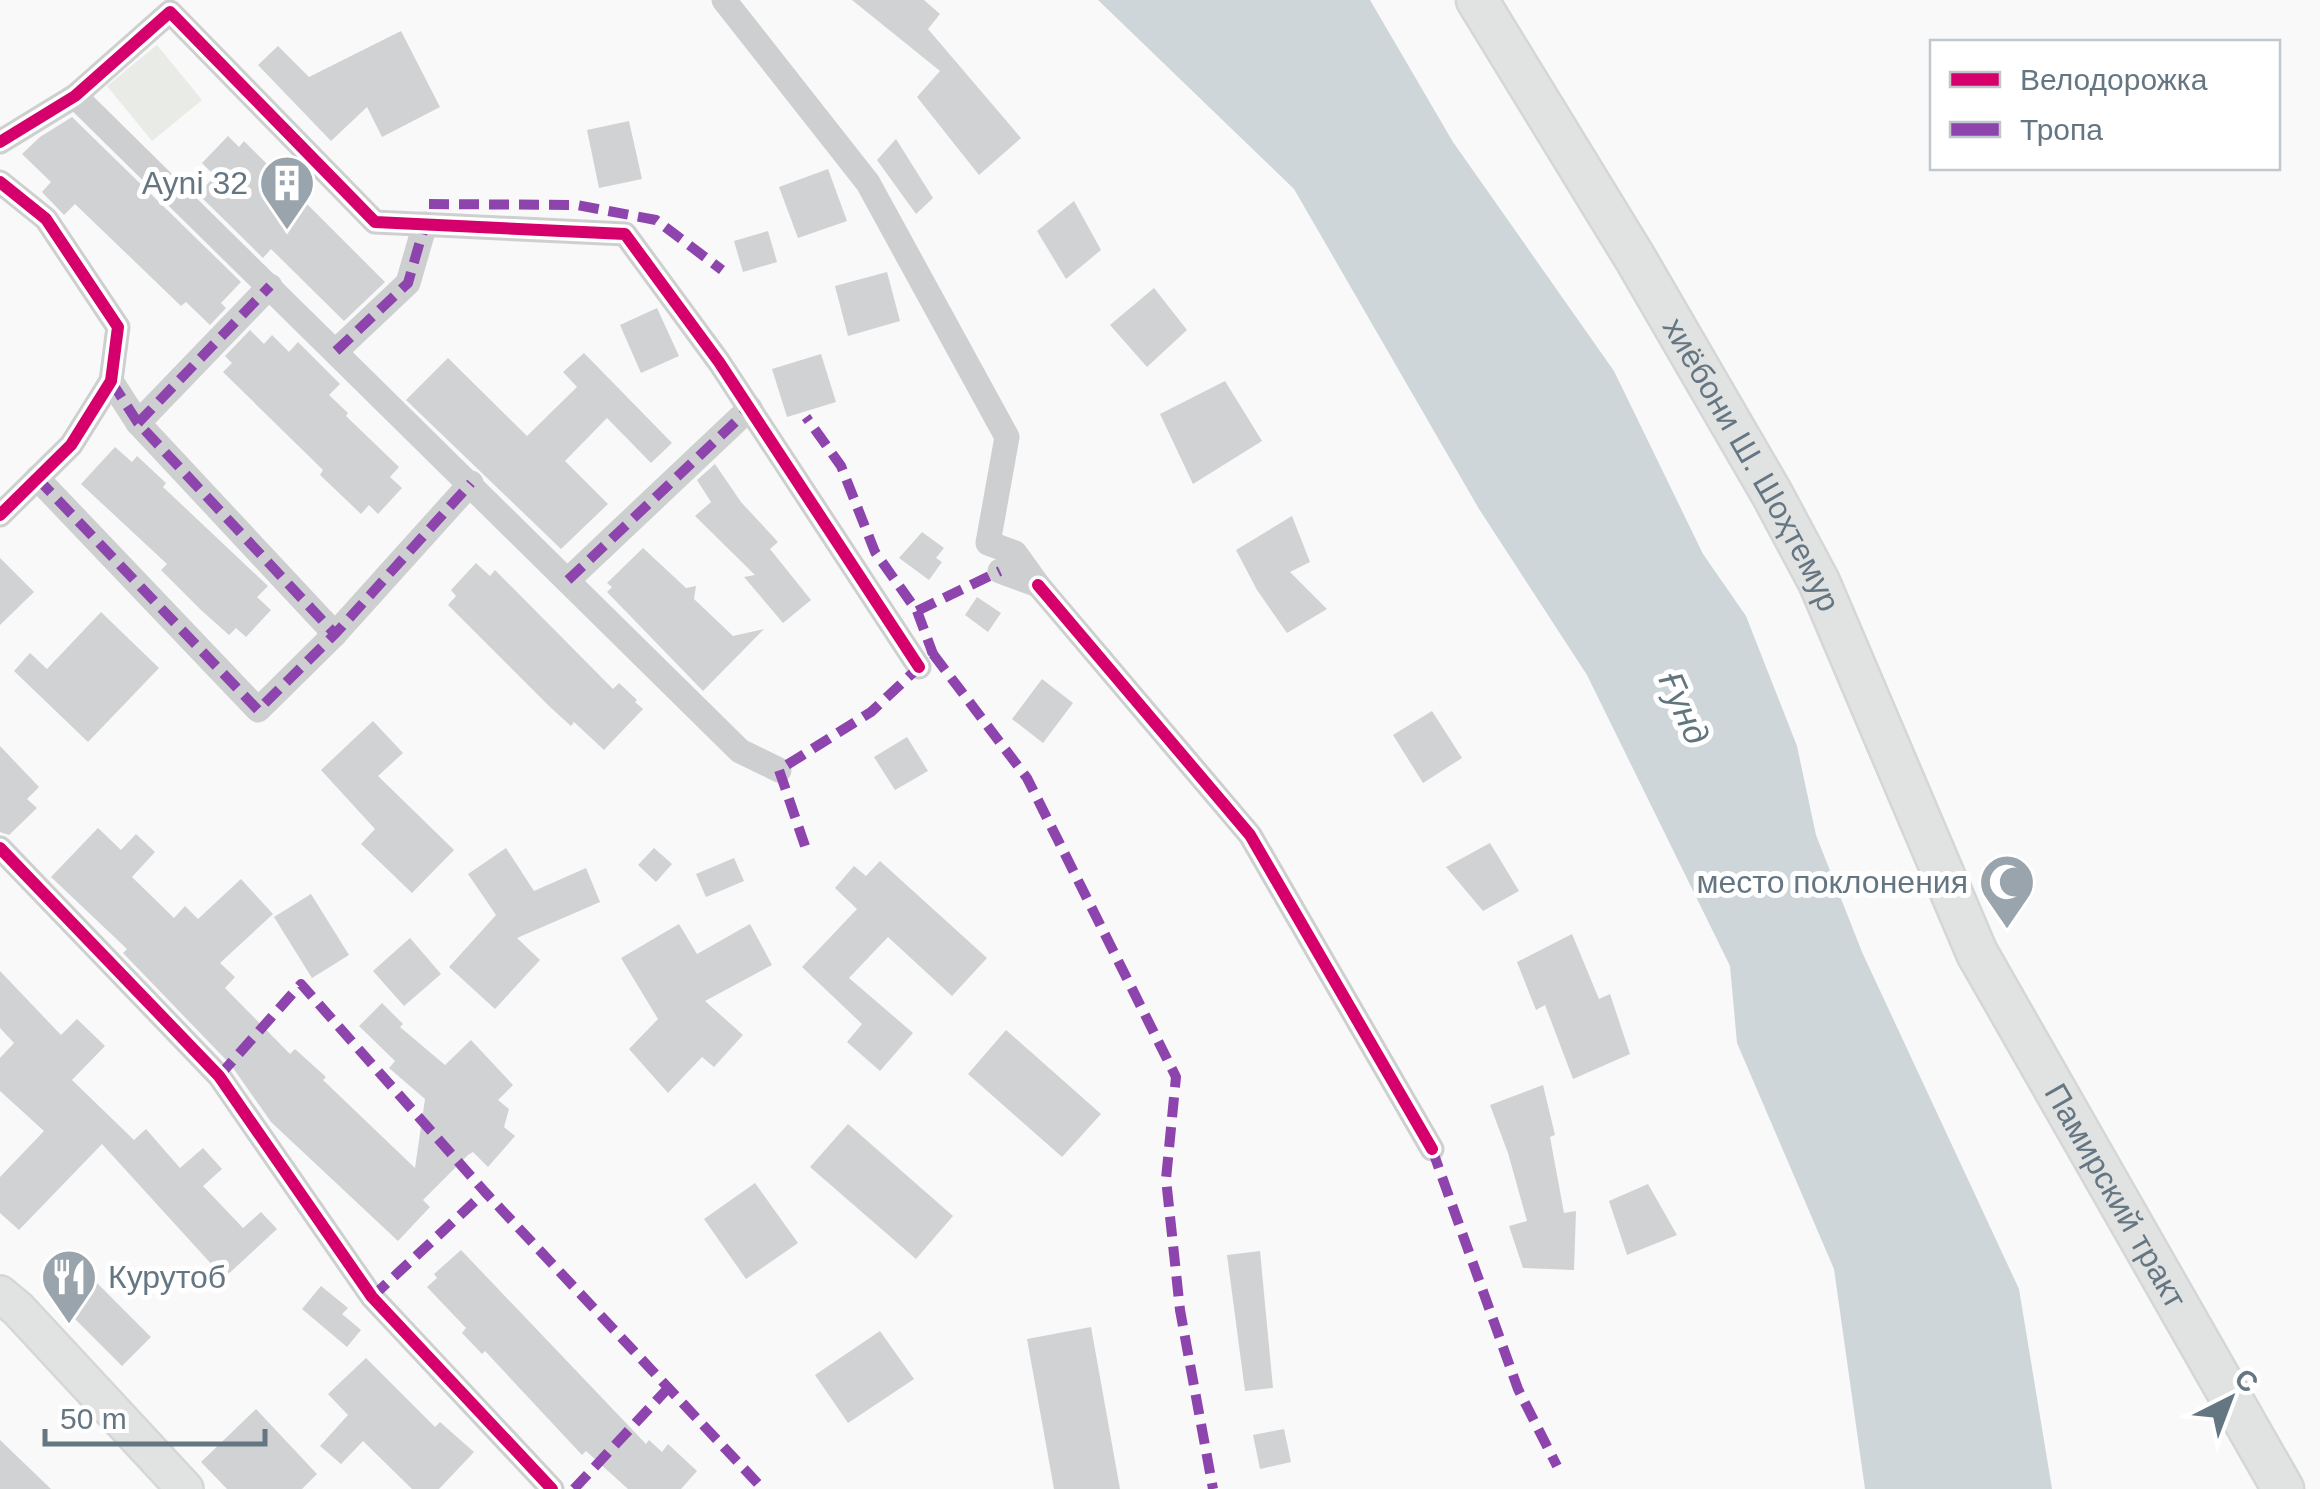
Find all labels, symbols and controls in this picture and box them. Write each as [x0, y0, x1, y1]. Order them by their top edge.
legend [1930, 40, 2280, 170]
text: Велодорожка [2020, 63, 2208, 96]
text: Тропа [2020, 113, 2103, 146]
building icon: Ayni 32 [257, 153, 317, 232]
place label: Ayni 32 [142, 165, 248, 201]
street label: хиёбони Ш. Шоҳтемур [1656, 311, 1847, 617]
water label: Ғунд [1651, 666, 1718, 750]
mosque icon: место поклонения [1977, 852, 2037, 931]
place label: место поклонения [1697, 864, 1968, 900]
street label: Памирский тракт [2037, 1077, 2194, 1315]
restaurant icon: Курутоб [39, 1247, 99, 1326]
place label: Курутоб [108, 1259, 226, 1295]
north arrow [2180, 1349, 2280, 1449]
text: С [2229, 1363, 2264, 1399]
scale bar [45, 1384, 265, 1446]
text: 50 m [60, 1402, 127, 1435]

